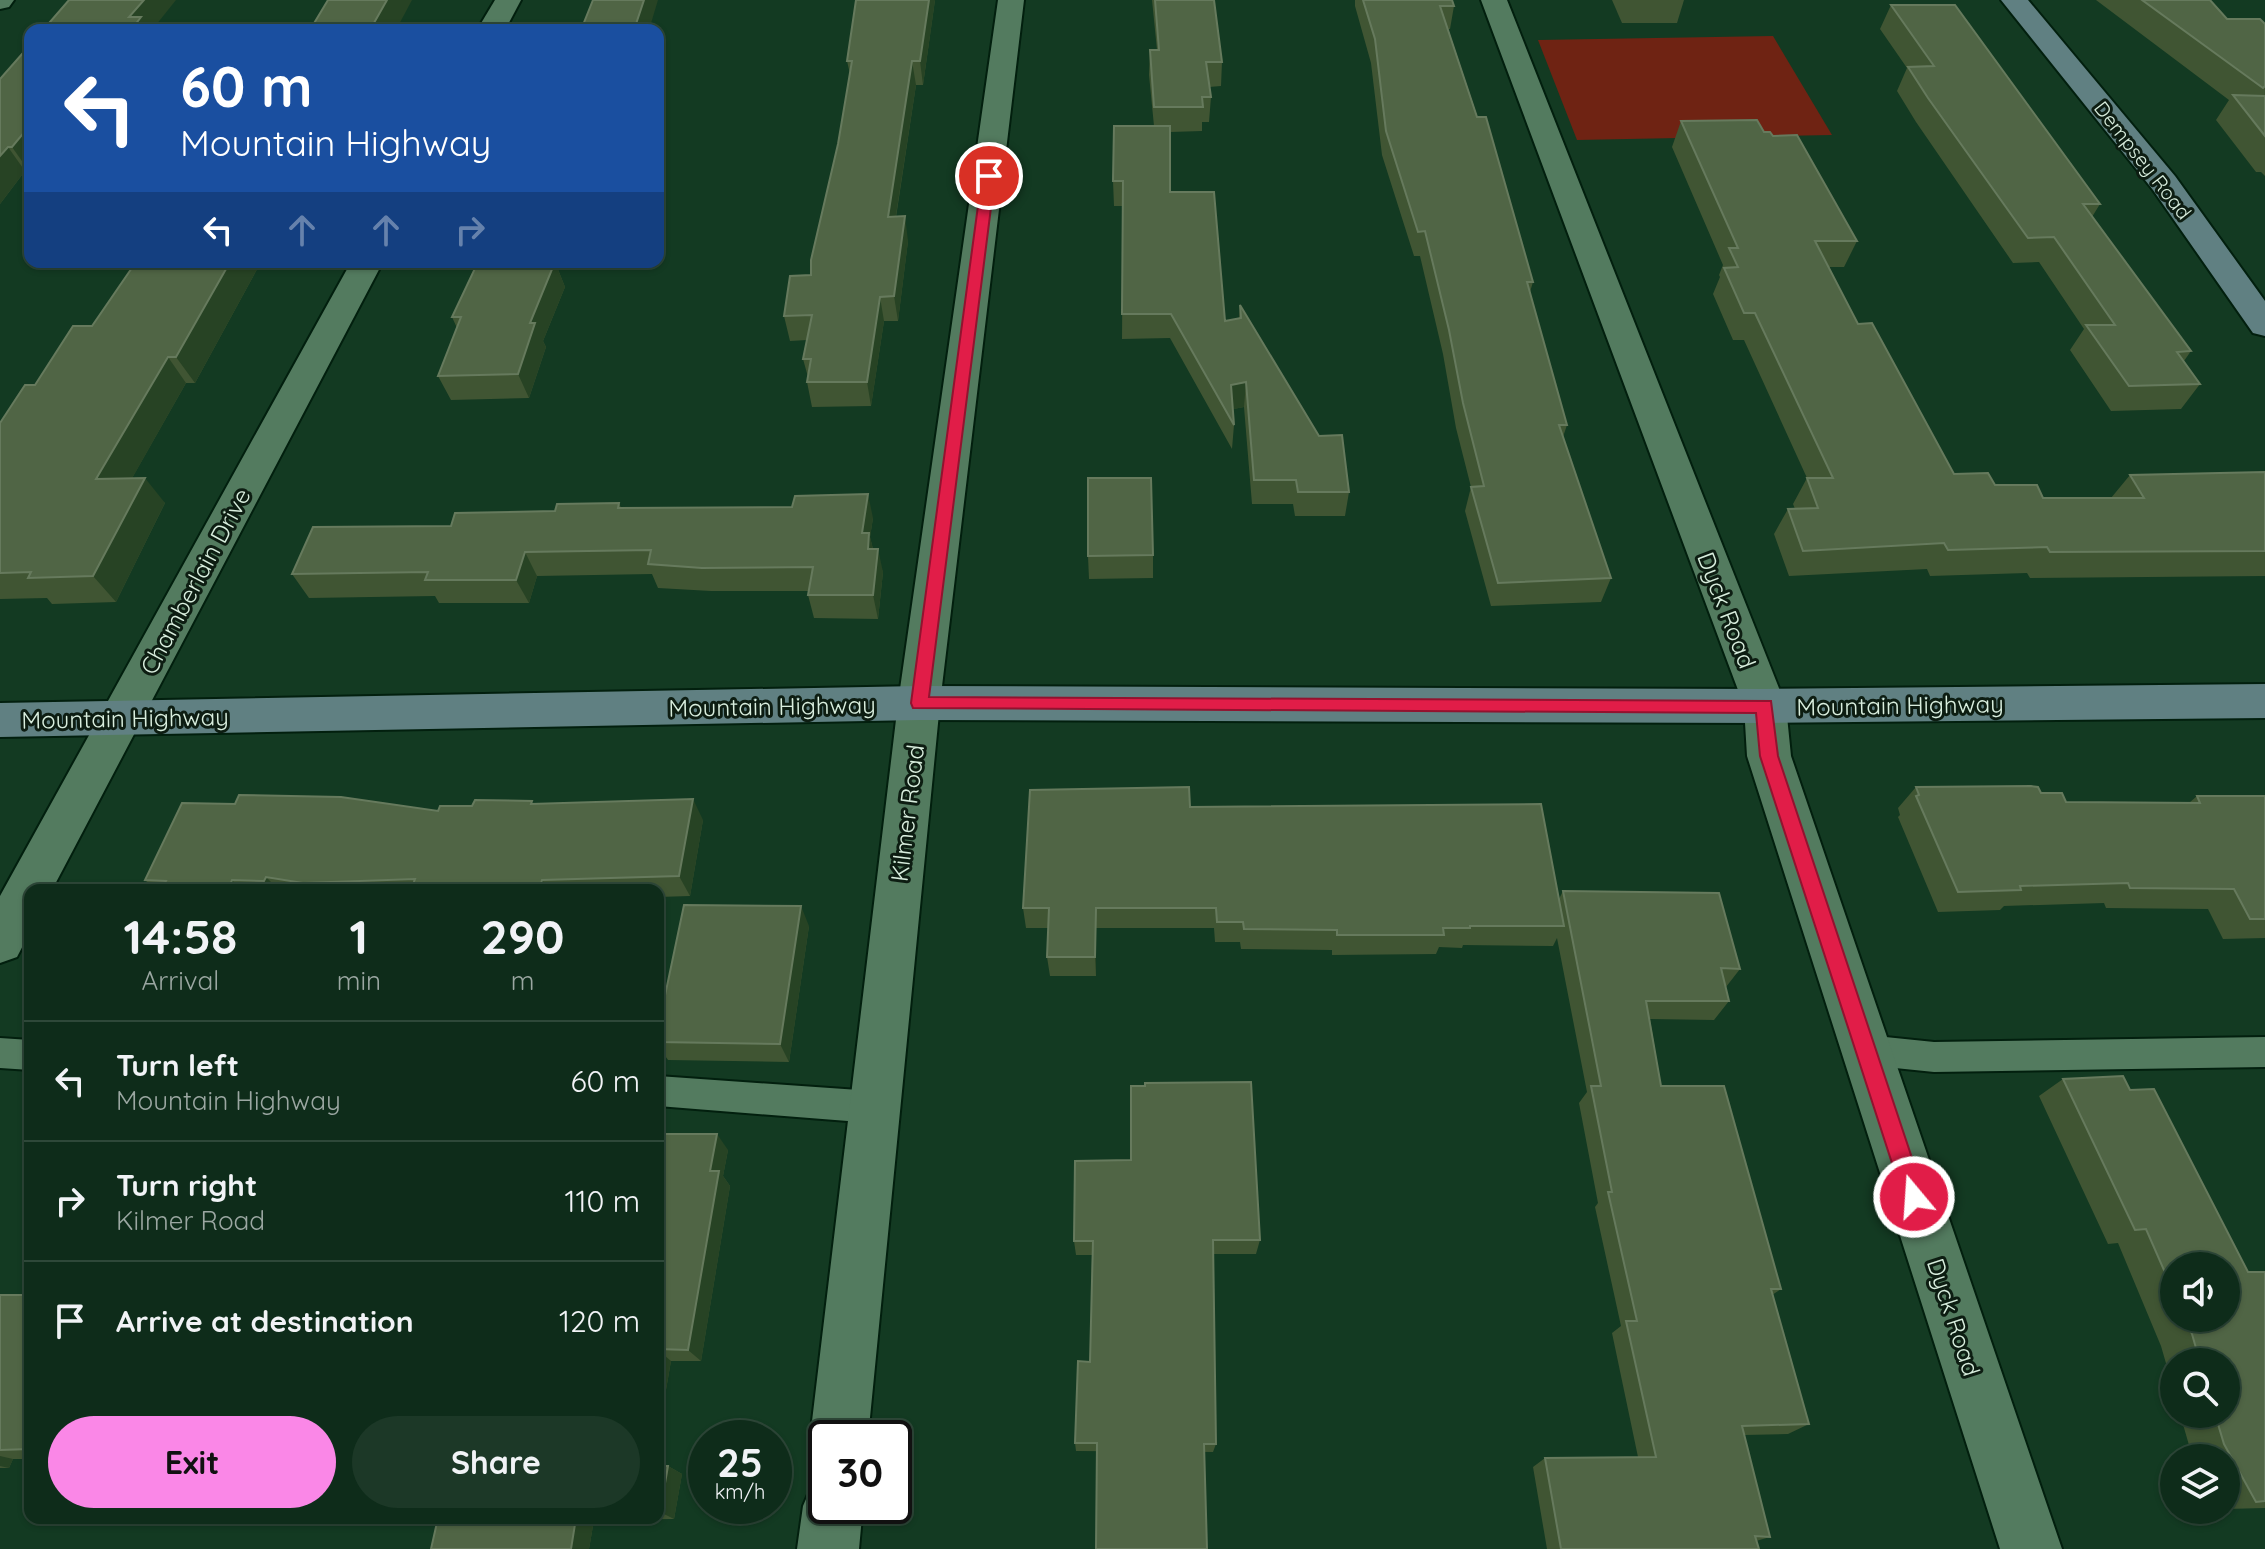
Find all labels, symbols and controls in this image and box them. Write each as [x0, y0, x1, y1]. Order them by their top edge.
text: 60 m [180, 51, 313, 121]
icon: left [48, 56, 152, 160]
street label: Dempsey Road [2089, 96, 2197, 224]
text: Mountain Highway [180, 120, 491, 165]
pin [955, 142, 1023, 210]
icon: arrive [967, 154, 1011, 198]
icon: left [196, 208, 240, 252]
icon: ahead [280, 208, 324, 252]
icon: ahead [364, 208, 408, 252]
icon: right [448, 208, 492, 252]
street label: Chamberlain Drive [133, 483, 257, 679]
street label: Dyck Road [1691, 548, 1763, 672]
street label: Mountain Highway [1796, 688, 2004, 722]
street label: Mountain Highway [668, 689, 876, 723]
street label: Mountain Highway [21, 701, 229, 735]
street label: Kilmer Road [884, 743, 930, 883]
text: 14:58 [123, 906, 237, 966]
text: 1 [350, 906, 368, 966]
text: 290 [480, 906, 565, 966]
text: Arrival [141, 964, 219, 997]
text: min [337, 964, 381, 997]
text: m [511, 964, 534, 997]
text: Turn left [116, 1046, 239, 1084]
icon: left [48, 1059, 92, 1103]
text: 60 m [570, 1062, 640, 1100]
text: Mountain Highway [116, 1084, 341, 1117]
position arrow [1872, 1155, 1956, 1239]
text: Turn right [116, 1166, 257, 1204]
icon: right [48, 1179, 92, 1223]
text: 110 m [564, 1182, 640, 1220]
text: Kilmer Road [116, 1204, 265, 1237]
map controls [2160, 1252, 2240, 1524]
button: sound [2160, 1252, 2240, 1332]
street label: Dyck Road [1921, 1254, 1987, 1380]
icon: arrive [48, 1299, 92, 1343]
text: Arrive at destination [116, 1302, 414, 1340]
text: 120 m [559, 1302, 640, 1340]
button: search [2160, 1348, 2240, 1428]
button: Exit [48, 1416, 336, 1508]
button: Share [352, 1416, 640, 1508]
speed limit sign: 30 [808, 1420, 912, 1524]
text: 25 [717, 1437, 763, 1487]
button: layers [2160, 1444, 2240, 1524]
text: km/h [715, 1479, 765, 1504]

